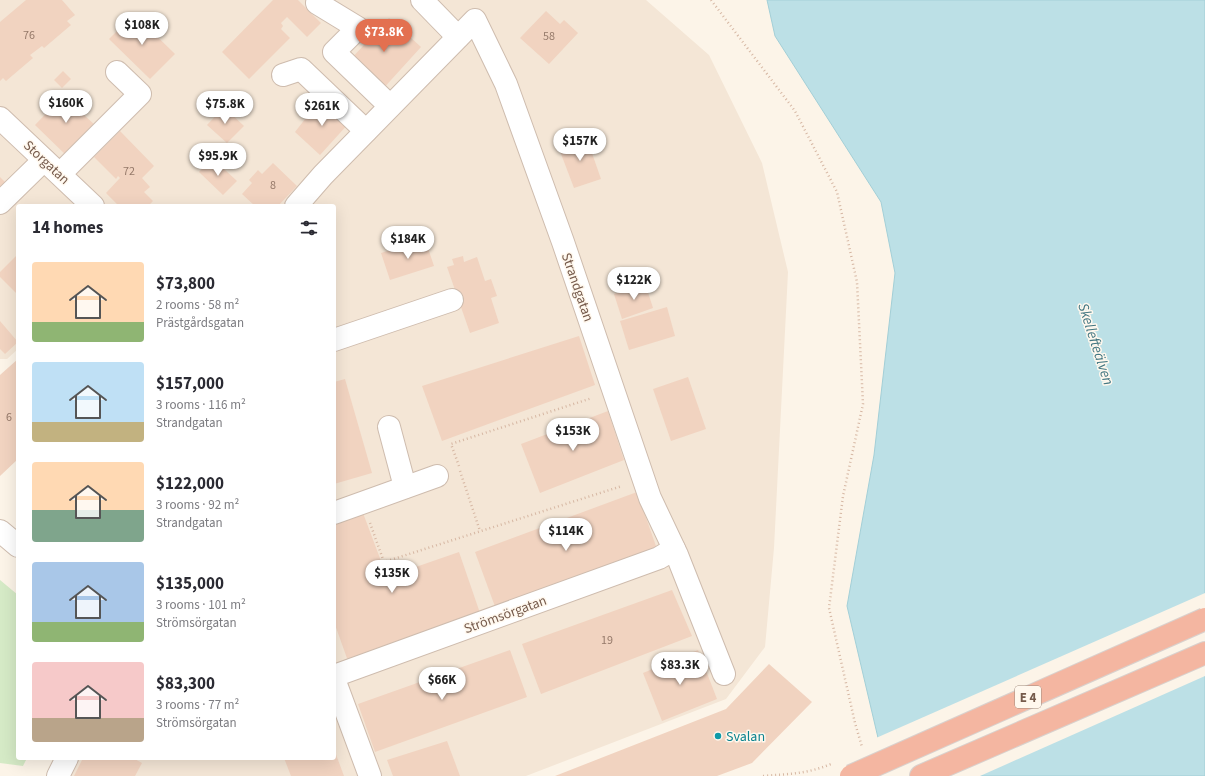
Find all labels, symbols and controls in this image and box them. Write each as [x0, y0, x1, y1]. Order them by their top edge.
pin: $108K [114, 12, 170, 46]
text: $108K [124, 16, 160, 34]
pin: $73.8K [351, 19, 417, 53]
text: $73.8K [364, 23, 404, 41]
house number: 76 [23, 27, 35, 44]
house number: 58 [543, 28, 555, 45]
pin: $160K [38, 90, 94, 124]
pin: $75.8K [192, 91, 258, 125]
pin: $261K [294, 93, 350, 127]
text: $160K [48, 94, 84, 112]
text: $75.8K [205, 95, 245, 113]
text: $261K [304, 97, 340, 115]
pin: $157K [552, 128, 608, 162]
text: $157K [562, 132, 598, 150]
street label: Storgatan [19, 136, 74, 189]
pin: $95.9K [185, 143, 251, 177]
text: $95.9K [198, 147, 238, 165]
house number: 72 [123, 163, 135, 180]
house number: 8 [270, 177, 276, 194]
text: 14 homes [32, 216, 103, 240]
icon: filters [298, 217, 320, 239]
pin: $184K [380, 226, 436, 260]
text: $184K [390, 230, 426, 248]
street label: Strandgatan [556, 250, 598, 324]
pin: $122K [606, 267, 662, 301]
text: $122K [616, 271, 652, 289]
text: $73,800 [156, 272, 215, 296]
icon: home [64, 278, 112, 326]
text: 2 rooms · 58 m² [156, 296, 239, 314]
water label: Skellefteälven [1072, 300, 1119, 388]
text: Prästgårdsgatan [156, 314, 244, 332]
text: $157,000 [156, 372, 224, 396]
icon: home [64, 378, 112, 426]
text: 3 rooms · 116 m² [156, 396, 246, 414]
house number: 6 [6, 409, 12, 426]
text: Strandgatan [156, 414, 223, 432]
pin: $153K [545, 418, 601, 452]
text: $153K [555, 422, 591, 440]
text: $122,000 [156, 472, 224, 496]
icon: home [64, 478, 112, 526]
text: 3 rooms · 92 m² [156, 496, 239, 514]
text: Strandgatan [156, 514, 223, 532]
pin: $114K [538, 518, 594, 552]
text: $114K [548, 522, 584, 540]
pin: $135K [364, 560, 420, 594]
text: $135K [374, 564, 410, 582]
text: $135,000 [156, 572, 224, 596]
icon: home [64, 578, 112, 626]
street label: Strömsörgatan [461, 591, 550, 639]
text: 3 rooms · 101 m² [156, 596, 246, 614]
text: Strömsörgatan [156, 614, 237, 632]
house number: 19 [601, 632, 613, 649]
pin: $83.3K [647, 652, 713, 686]
text: $83.3K [660, 656, 700, 674]
pin: $66K [418, 667, 466, 701]
text: $66K [428, 671, 456, 689]
text: $83,300 [156, 672, 215, 696]
icon: home [64, 678, 112, 726]
road number: E 4 [1015, 686, 1041, 708]
text: 3 rooms · 77 m² [156, 696, 239, 714]
text: Strömsörgatan [156, 714, 237, 732]
place label: Svalan [726, 727, 765, 747]
marker: Svalan [713, 731, 723, 741]

